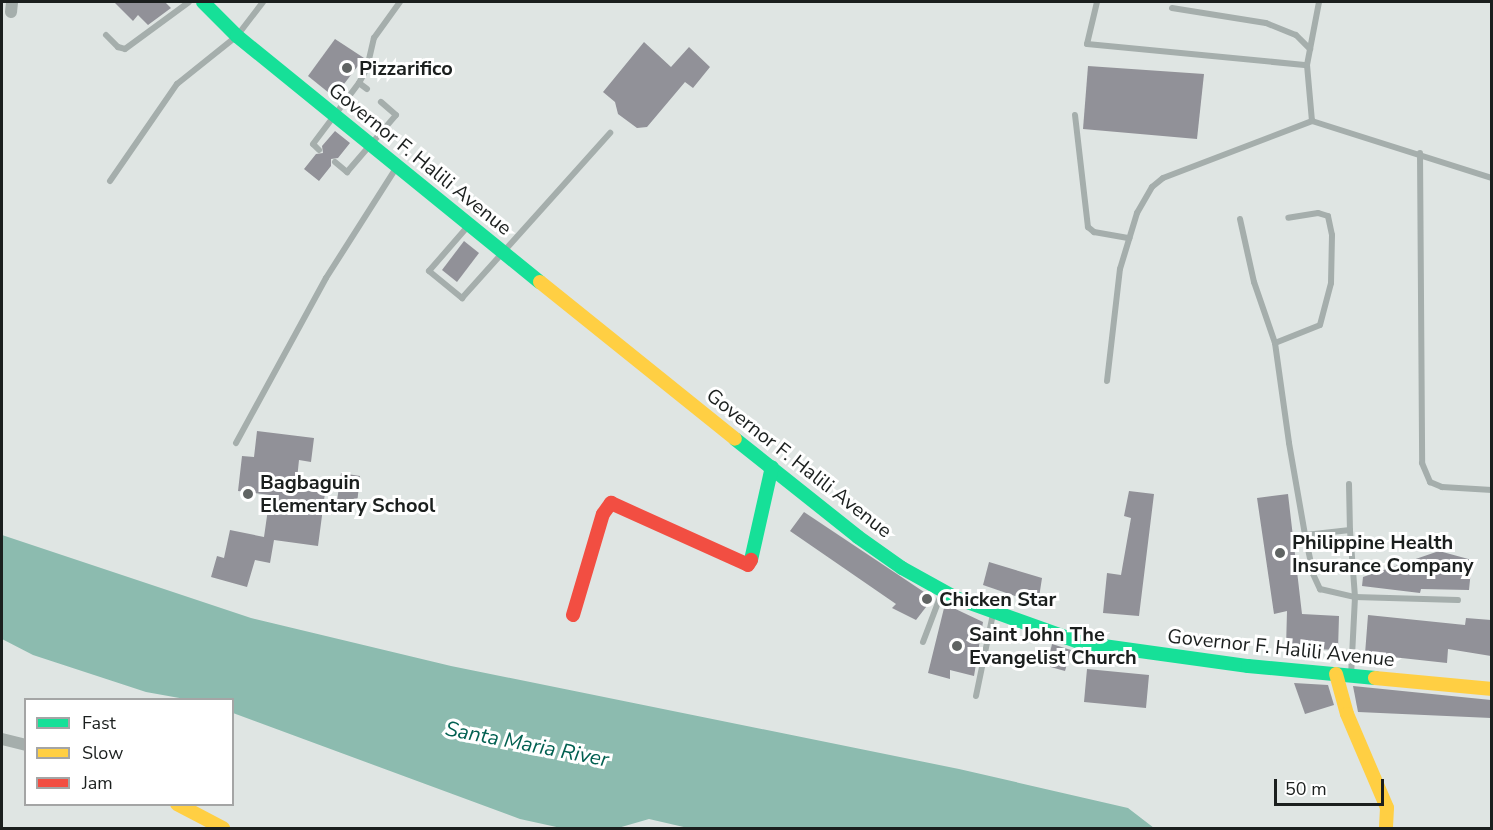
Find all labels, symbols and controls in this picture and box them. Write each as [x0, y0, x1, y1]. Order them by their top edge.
place label: Pizzarifico [359, 56, 453, 80]
marker: Pizzarifico [340, 61, 354, 75]
street label: Governor F. Halili Avenue [324, 78, 516, 240]
street label: Governor F. Halili Avenue [702, 383, 896, 543]
place label: Bagbaguin Elementary School [260, 470, 435, 517]
marker: Bagbaguin Elementary School [241, 487, 255, 501]
place label: Philippine Health Insurance Company [1292, 530, 1474, 577]
marker: Philippine Health Insurance Company [1273, 546, 1287, 560]
place label: Chicken Star [939, 587, 1056, 611]
marker: Chicken Star [920, 592, 934, 606]
place label: Saint John The Evangelist Church [969, 622, 1137, 669]
street label: Governor F. Halili Avenue [1166, 624, 1396, 672]
marker: Saint John The Evangelist Church [950, 639, 964, 653]
legend [24, 698, 234, 806]
text: Fast [82, 711, 116, 735]
water label: Santa Maria River [443, 716, 611, 772]
text: Slow [82, 741, 123, 765]
scale bar [1277, 767, 1386, 805]
text: Jam [82, 771, 113, 795]
text: 50 m [1285, 777, 1327, 801]

